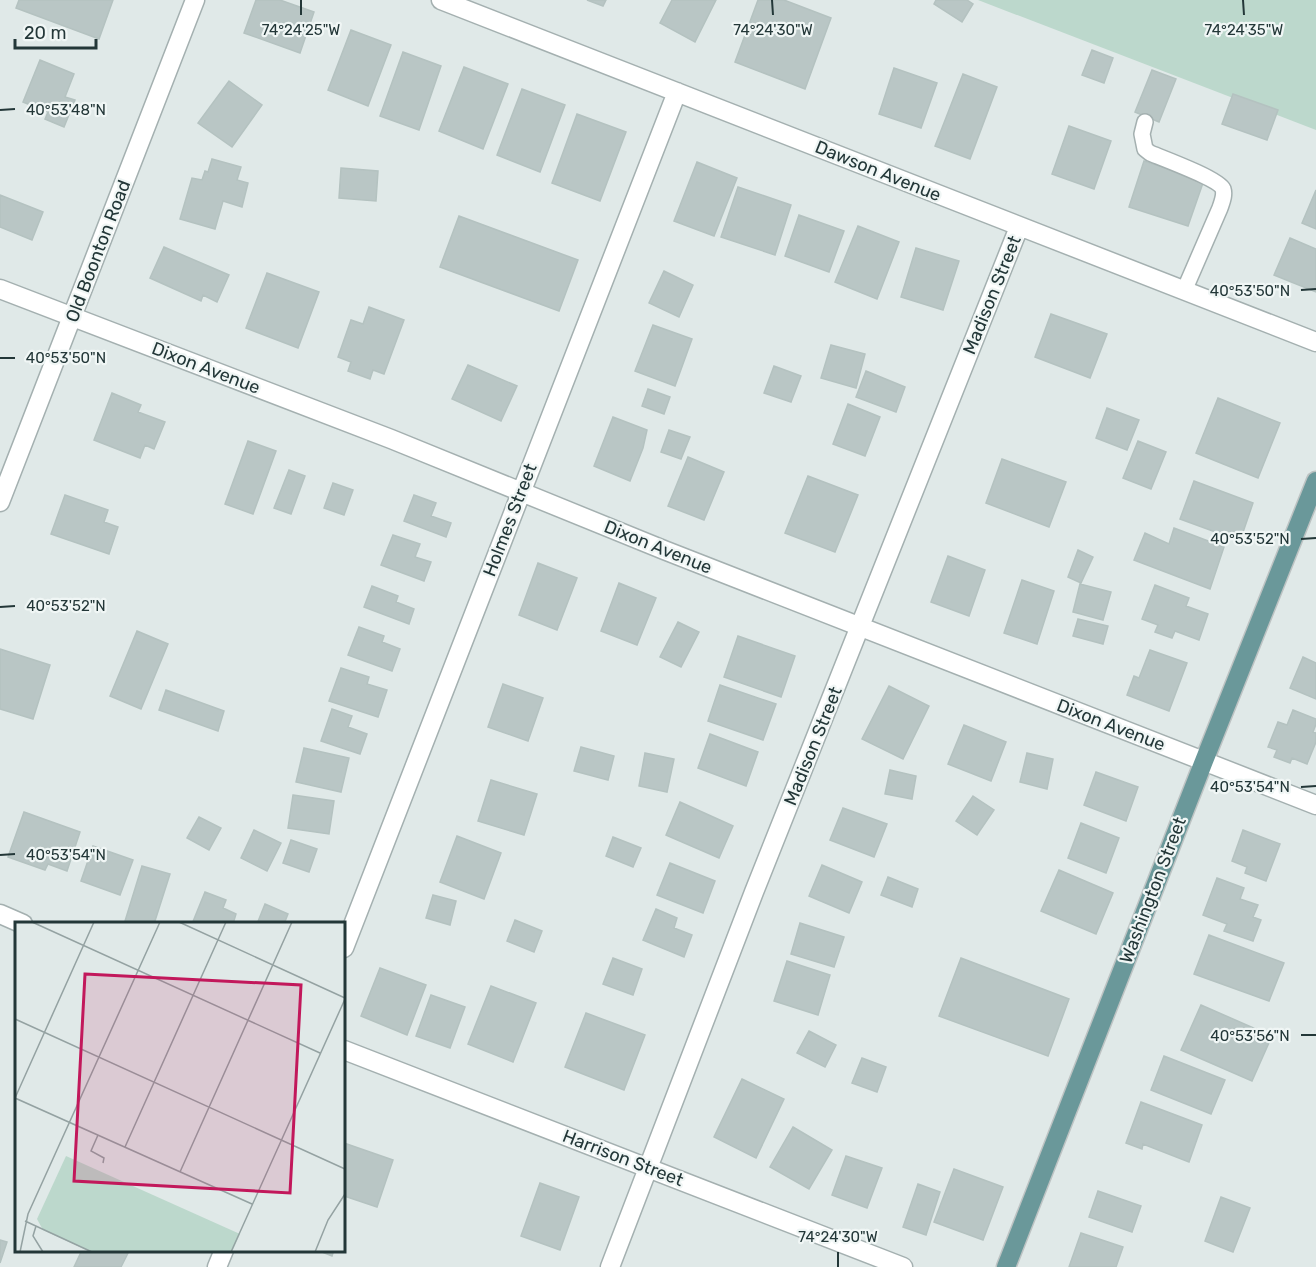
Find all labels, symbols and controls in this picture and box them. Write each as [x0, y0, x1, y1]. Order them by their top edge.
scale bar [15, 12, 96, 50]
text: 74°24'25"W [262, 21, 340, 39]
text: 74°24'30"W [733, 21, 813, 39]
text: 74°24'35"W [1205, 21, 1283, 39]
text: 20 m [24, 22, 66, 44]
text: 40°53'48"N [26, 101, 106, 119]
street label: Dawson Avenue [812, 136, 944, 206]
street label: Old Boonton Road [61, 177, 135, 325]
street label: Madison Street [958, 232, 1026, 358]
text: 40°53'50"N [1210, 282, 1290, 300]
street label: Dixon Avenue [149, 337, 263, 399]
text: 40°53'50"N [26, 349, 106, 367]
street label: Holmes Street [478, 460, 542, 580]
street label: Dixon Avenue [601, 515, 715, 579]
text: 40°53'52"N [1210, 530, 1290, 548]
text: 40°53'52"N [26, 597, 106, 615]
street label: Madison Street [779, 683, 847, 809]
street label: Dixon Avenue [1054, 694, 1168, 756]
text: 40°53'54"N [1210, 778, 1290, 796]
street label: Washington Street [1115, 814, 1191, 966]
text: 40°53'54"N [26, 846, 106, 864]
inset map [15, 922, 345, 1252]
text: 40°53'56"N [1210, 1027, 1290, 1045]
street label: Harrison Street [559, 1125, 687, 1191]
text: 74°24'30"W [798, 1228, 878, 1246]

